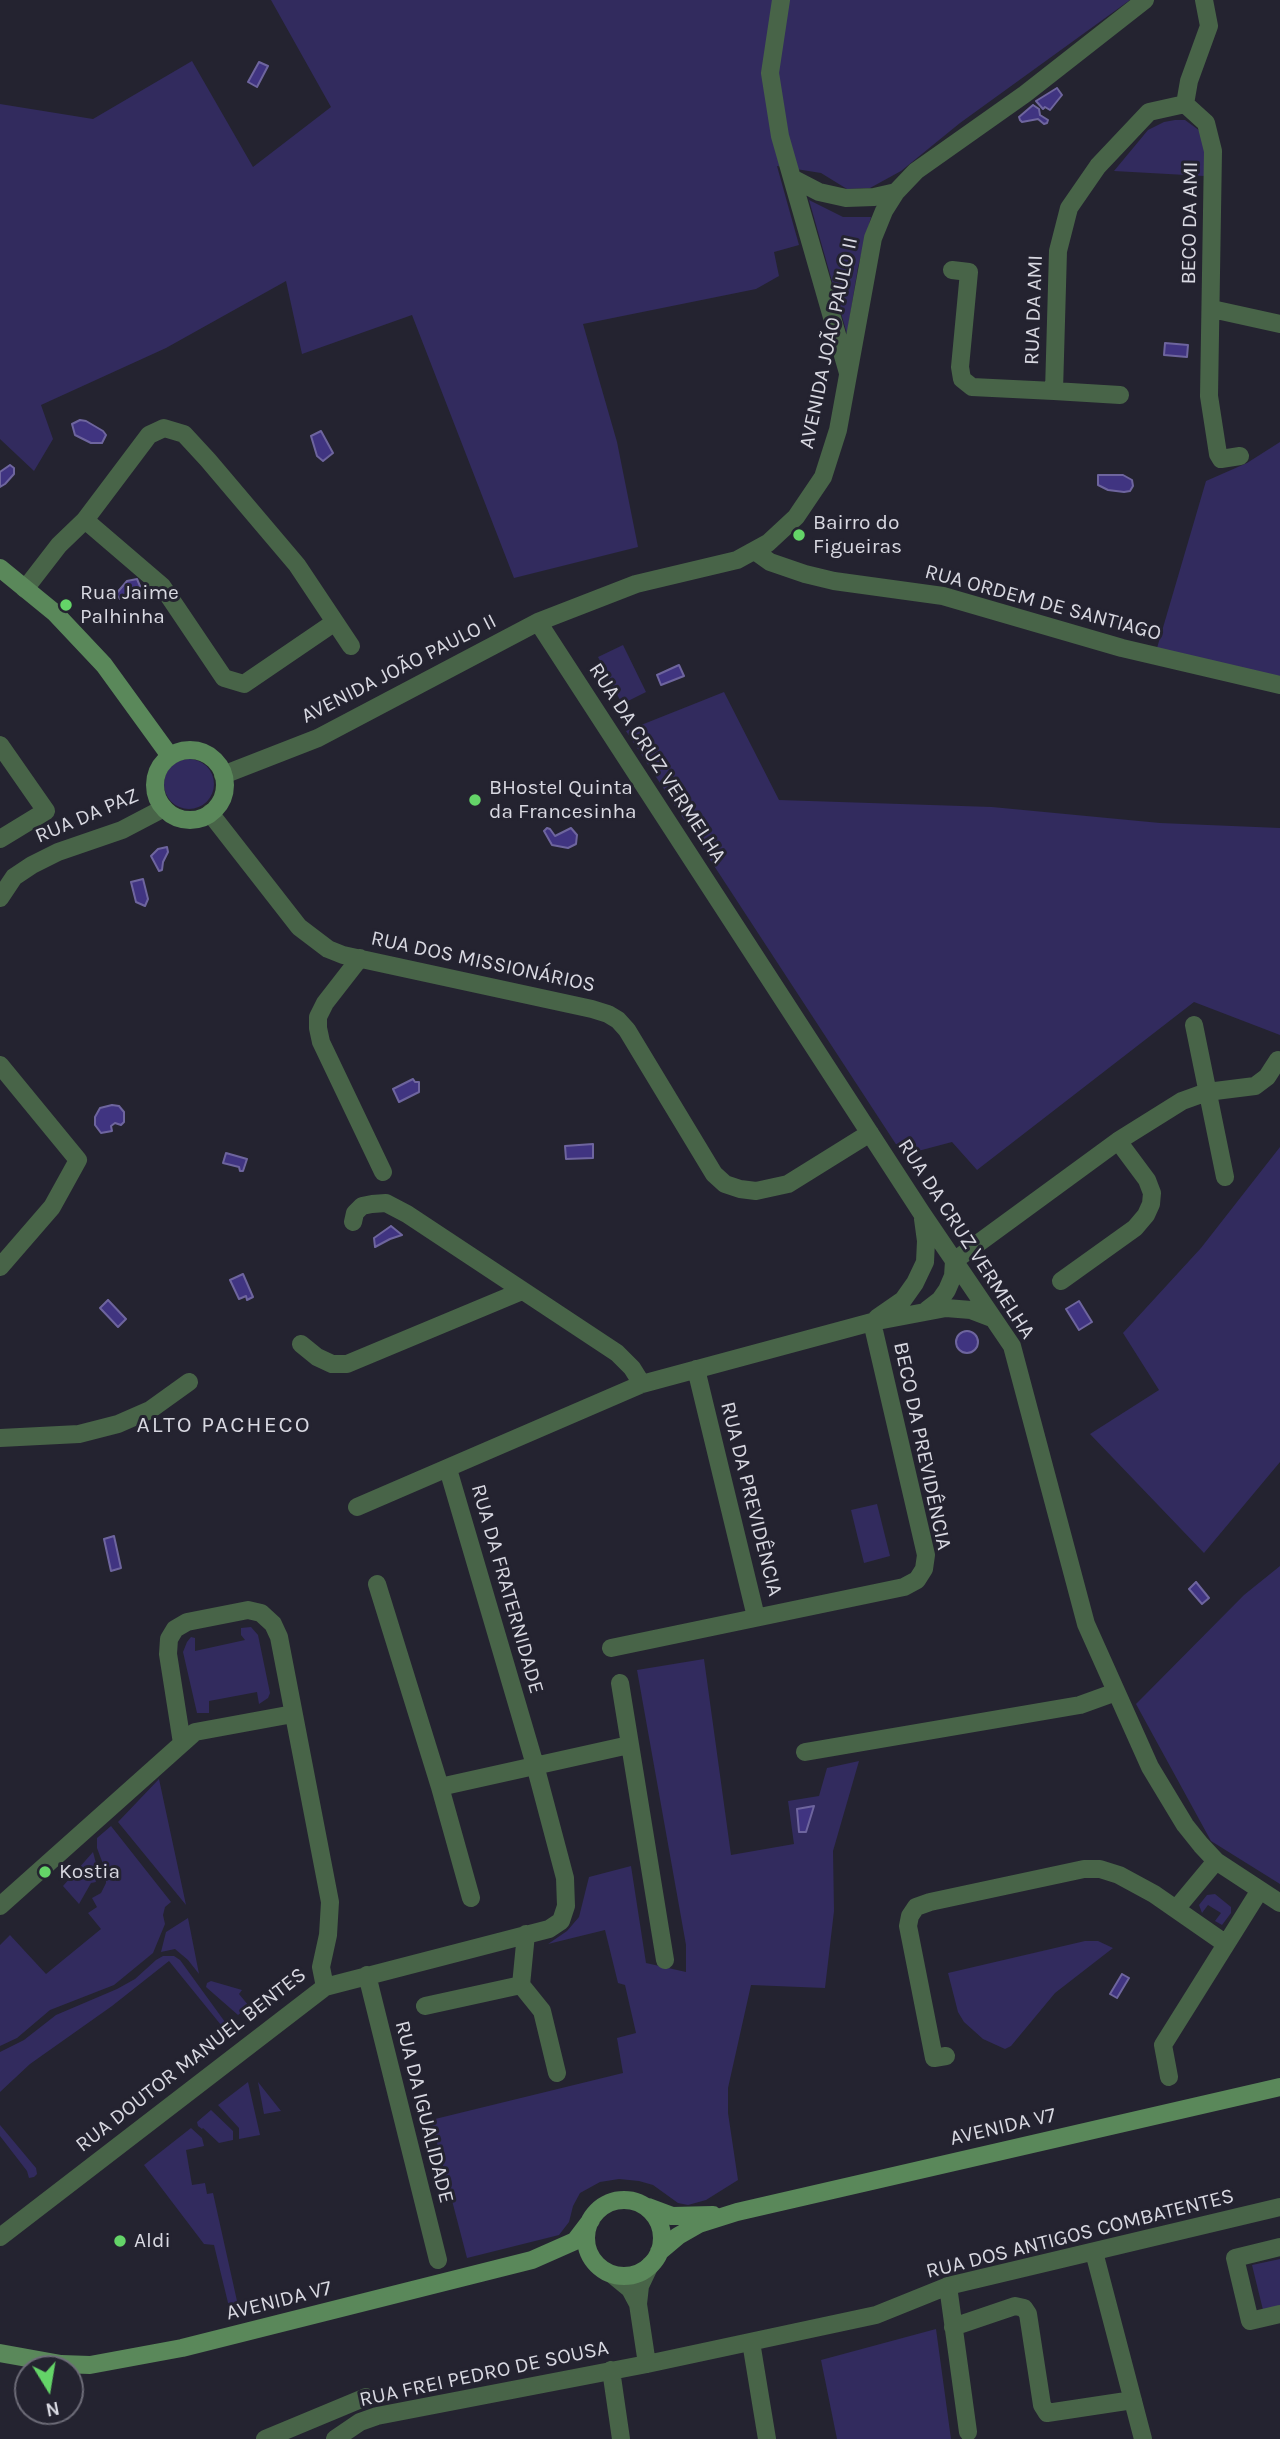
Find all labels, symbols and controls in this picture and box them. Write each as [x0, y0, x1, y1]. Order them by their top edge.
street label: BECO DA AMI [1176, 161, 1204, 285]
street label: AVENIDA JOÃO PAULO II [794, 235, 864, 451]
street label: RUA DA AMI [1019, 254, 1049, 366]
place label: Bairro do Figueiras [813, 510, 902, 560]
marker: Bairro do Figueiras [791, 527, 807, 543]
street label: RUA ORDEM DE SANTIAGO [922, 559, 1164, 647]
place label: Rua Jaime Palhinha [80, 580, 179, 630]
marker: Rua Jaime Palhinha [58, 597, 74, 613]
street label: AVENIDA JOÃO PAULO II [297, 609, 501, 729]
street label: RUA DA CRUZ VERMELHA [583, 658, 731, 868]
place label: BHostel Quinta da Francesinha [489, 775, 637, 825]
street label: RUA DA PAZ [32, 783, 142, 849]
marker: BHostel Quinta da Francesinha [467, 792, 483, 808]
street label: RUA DOS MISSIONÁRIOS [369, 926, 597, 998]
street label: RUA DA CRUZ VERMELHA [892, 1134, 1040, 1344]
street label: BECO DA PREVIDÊNCIA [888, 1340, 956, 1552]
street label: RUA DA PREVIDÊNCIA [715, 1399, 787, 1599]
district label: ALTO PACHECO [138, 1411, 310, 1439]
street label: RUA DA FRATERNIDADE [465, 1481, 549, 1697]
place label: Kostia [59, 1859, 120, 1885]
marker: Kostia [37, 1864, 53, 1880]
street label: RUA DOUTOR MANUEL BENTES [71, 1962, 311, 2158]
street label: RUA DA IGUALIDADE [389, 2018, 459, 2206]
street label: AVENIDA V7 [948, 2103, 1058, 2151]
street label: RUA DOS ANTIGOS COMBATENTES [923, 2183, 1237, 2285]
place label: Aldi [134, 2228, 171, 2254]
marker: Aldi [112, 2233, 128, 2249]
street label: AVENIDA V7 [224, 2276, 334, 2326]
street label: RUA FREI PEDRO DE SOUSA [357, 2335, 611, 2413]
north arrow [14, 2355, 84, 2425]
text: N [44, 2397, 61, 2421]

